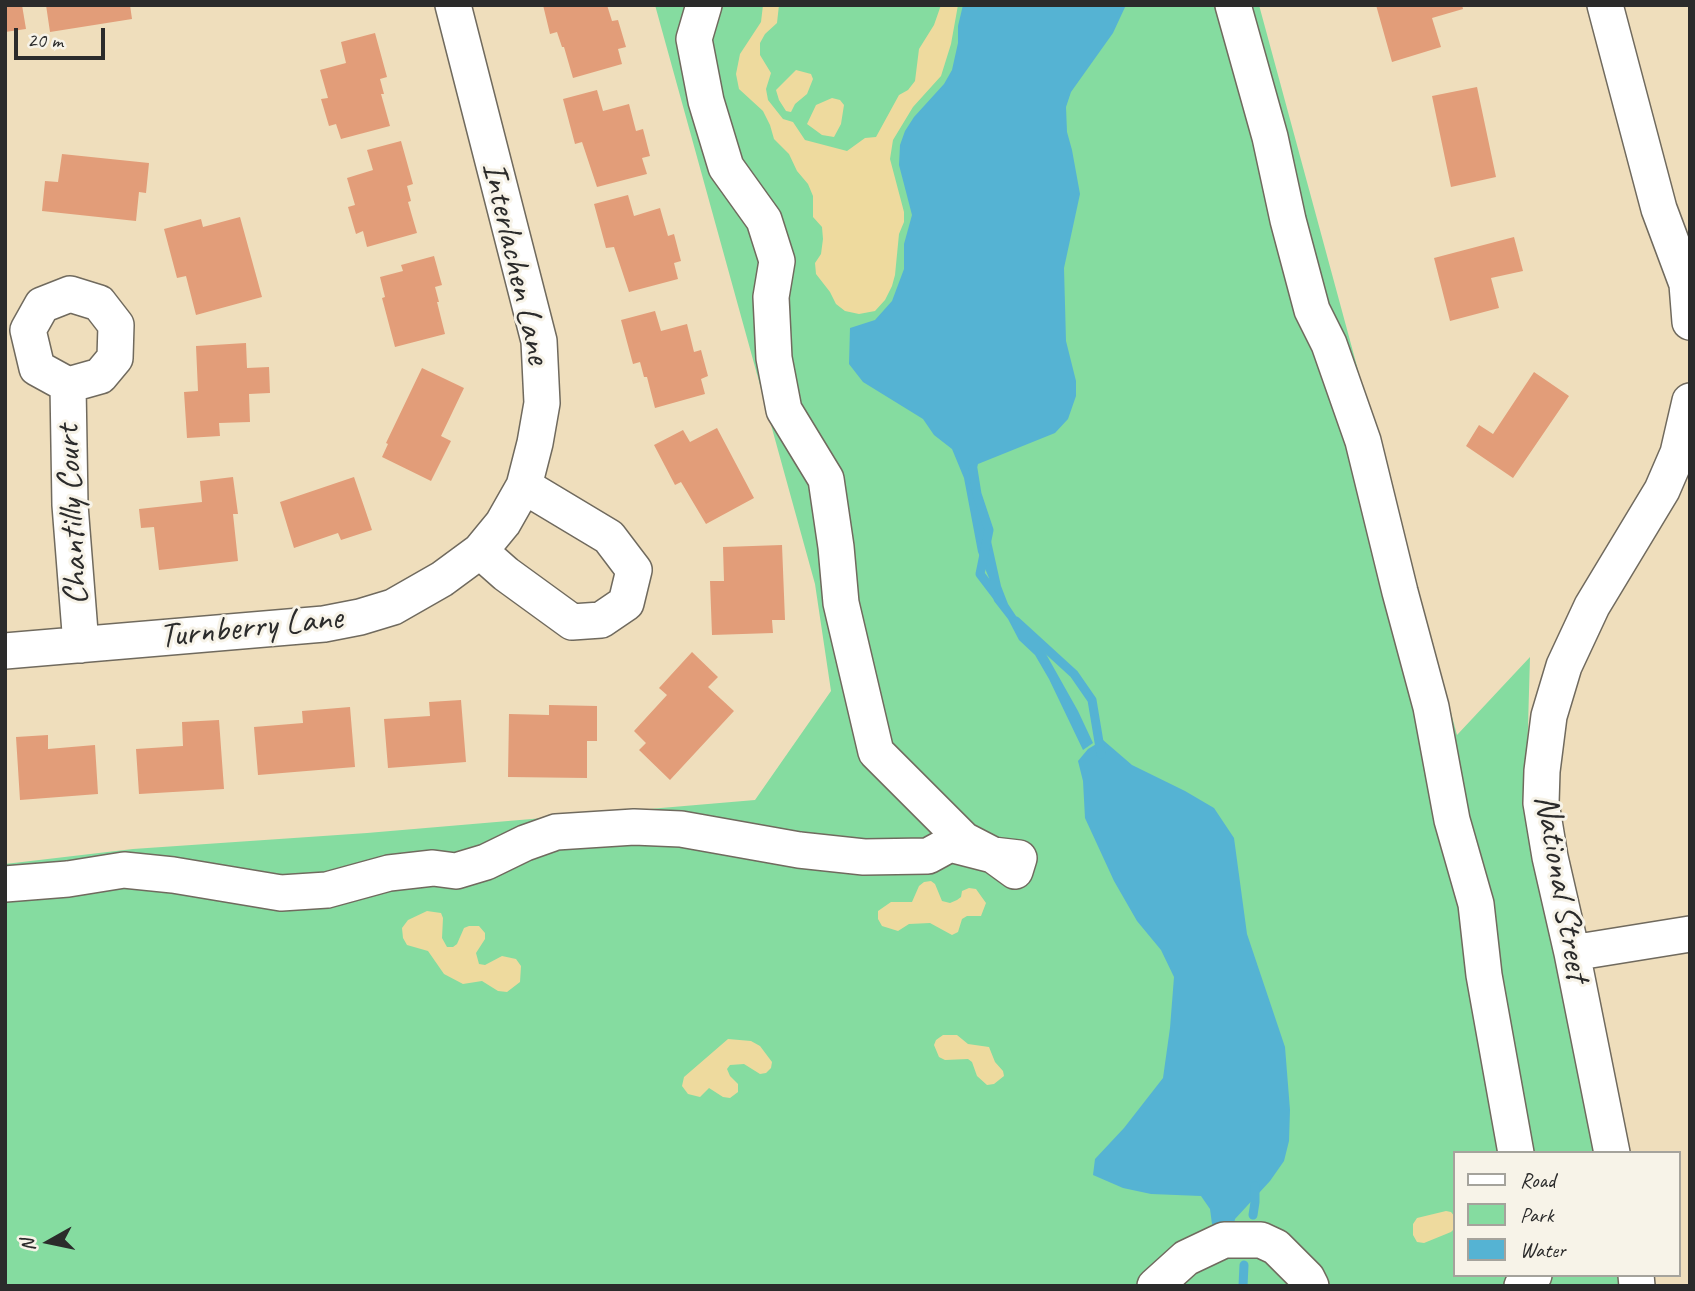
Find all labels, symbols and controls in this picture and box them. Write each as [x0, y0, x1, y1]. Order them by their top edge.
scale bar [18, 14, 108, 58]
text: 20 m [27, 27, 63, 53]
street label: Interlachen Lane [471, 158, 559, 368]
street label: Chantilly Court [47, 424, 99, 606]
street label: Turnberry Lane [157, 598, 345, 658]
street label: National Street [1524, 792, 1598, 984]
legend [1454, 1151, 1681, 1277]
text: Road [1520, 1167, 1555, 1193]
text: Park [1520, 1202, 1553, 1228]
north arrow [14, 1207, 84, 1277]
text: Water [1520, 1237, 1566, 1263]
text: N [15, 1238, 41, 1253]

